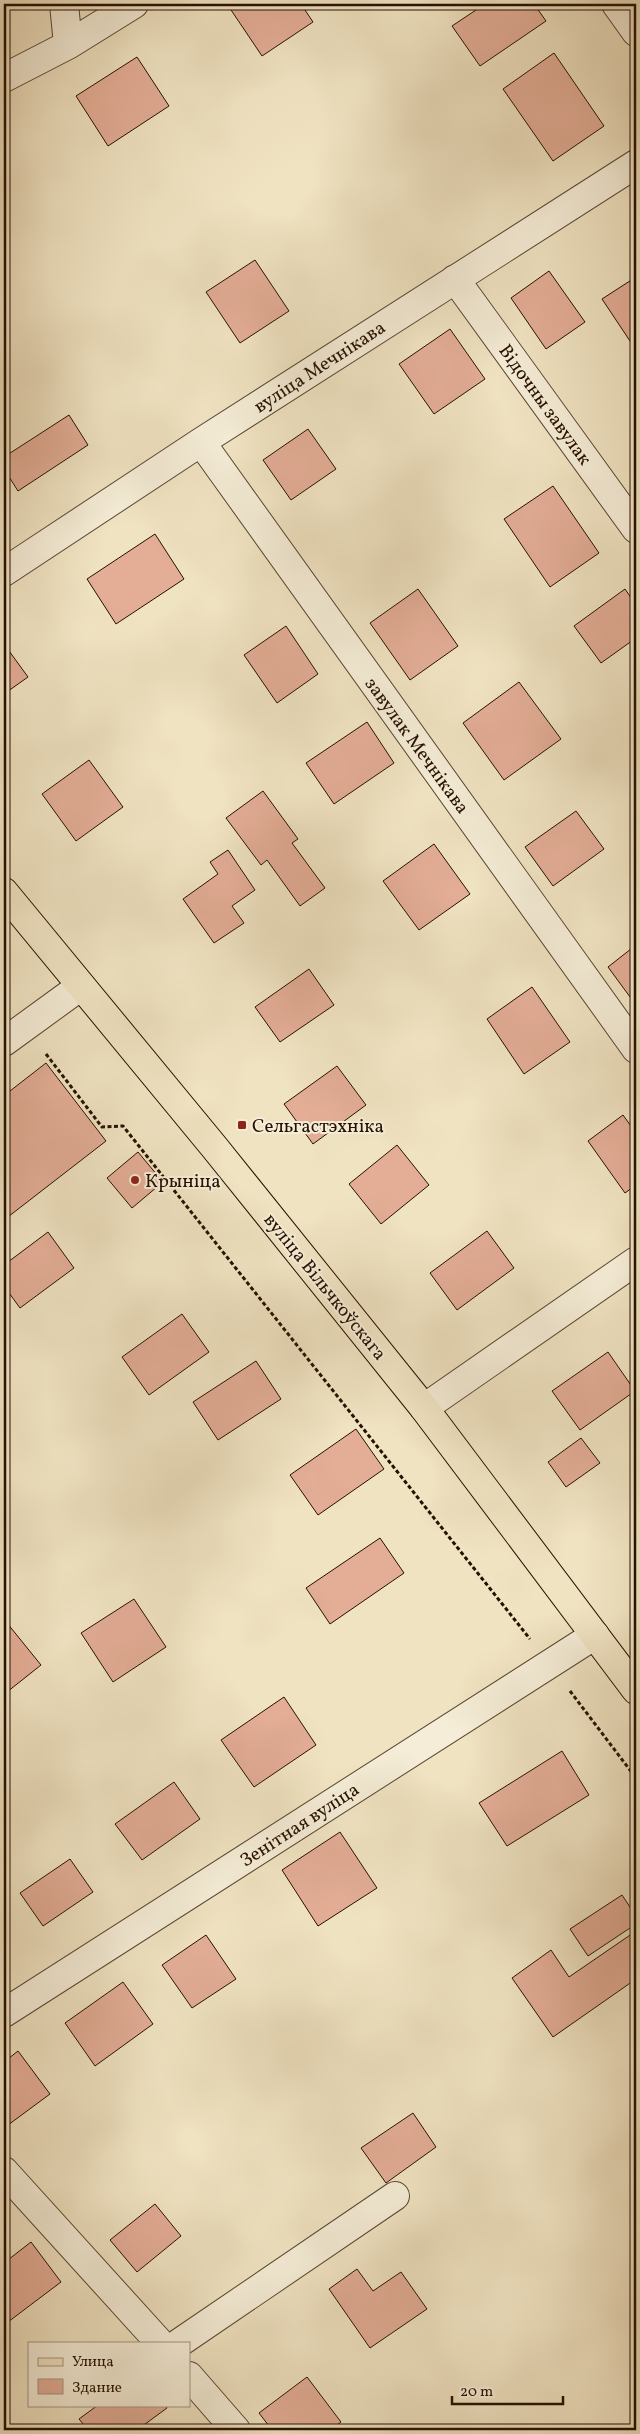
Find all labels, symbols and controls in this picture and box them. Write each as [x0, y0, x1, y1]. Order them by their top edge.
street label: вуліца Мечнікава [249, 315, 391, 420]
street label: Відочны завулак [492, 339, 597, 471]
street label: завулак Мечнікава [358, 673, 475, 820]
place label: Сельгастэхніка [252, 1114, 384, 1140]
marker: Сельгастэхніка [236, 1119, 248, 1131]
place label: Крыніца [145, 1169, 221, 1195]
marker: Крыніца [129, 1174, 141, 1186]
street label: вуліца Вільчкоўскага [257, 1208, 392, 1366]
street label: Зенітная вуліца [235, 1777, 365, 1874]
legend [28, 2342, 190, 2406]
text: Улица [72, 2352, 114, 2373]
scale bar [452, 2374, 564, 2406]
text: Здание [72, 2378, 122, 2399]
text: 20 m [460, 2382, 493, 2403]

